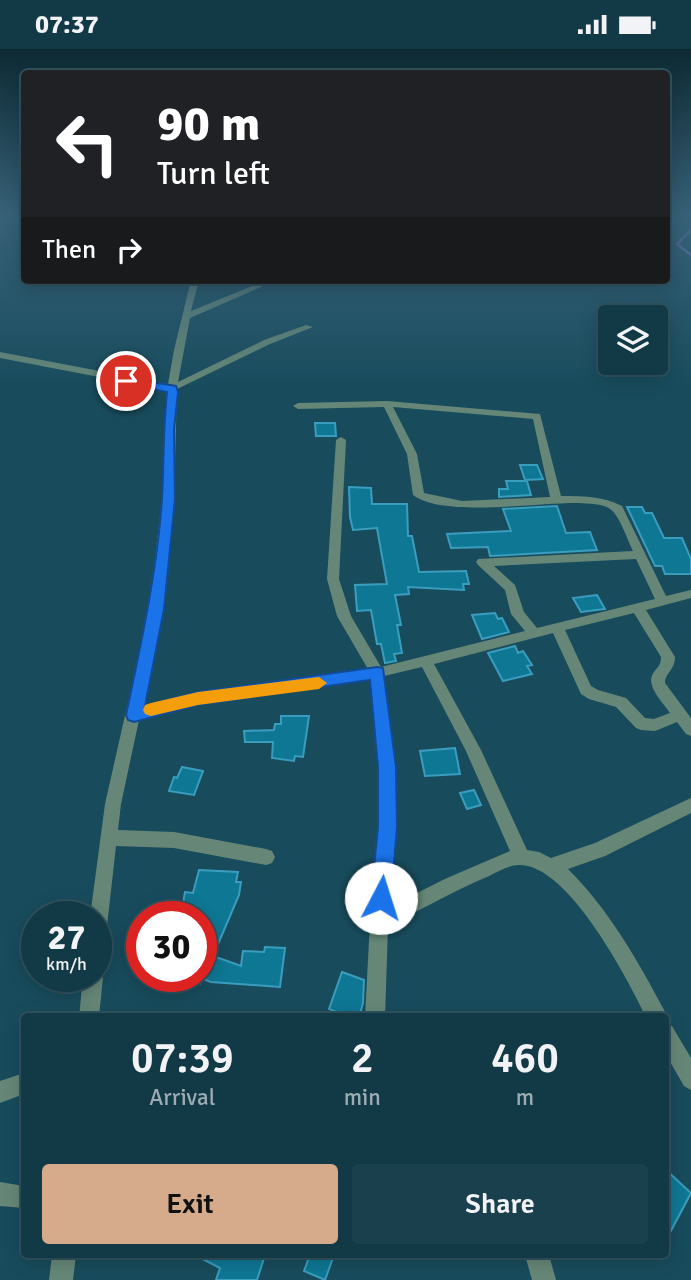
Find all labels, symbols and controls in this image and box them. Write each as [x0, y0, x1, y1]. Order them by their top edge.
text: 07:37 [35, 9, 99, 41]
text: 90 m [157, 94, 260, 154]
icon: left [42, 98, 133, 189]
text: Turn left [157, 154, 270, 193]
icon: right [110, 231, 148, 269]
text: Then [42, 234, 96, 266]
map controls [598, 305, 668, 375]
button: layers [598, 305, 668, 375]
pin [96, 351, 156, 411]
icon: arrive [107, 362, 145, 400]
position arrow [344, 861, 418, 935]
speed limit sign: 30 [126, 901, 217, 992]
text: 27 [48, 916, 85, 959]
text: km/h [46, 953, 87, 975]
text: 07:39 [131, 1033, 234, 1084]
text: 2 [351, 1033, 374, 1084]
text: 460 [491, 1033, 559, 1084]
text: Arrival [149, 1083, 215, 1112]
text: min [344, 1083, 381, 1112]
text: m [516, 1083, 534, 1112]
button: Exit [42, 1164, 338, 1244]
button: Share [352, 1164, 648, 1244]

